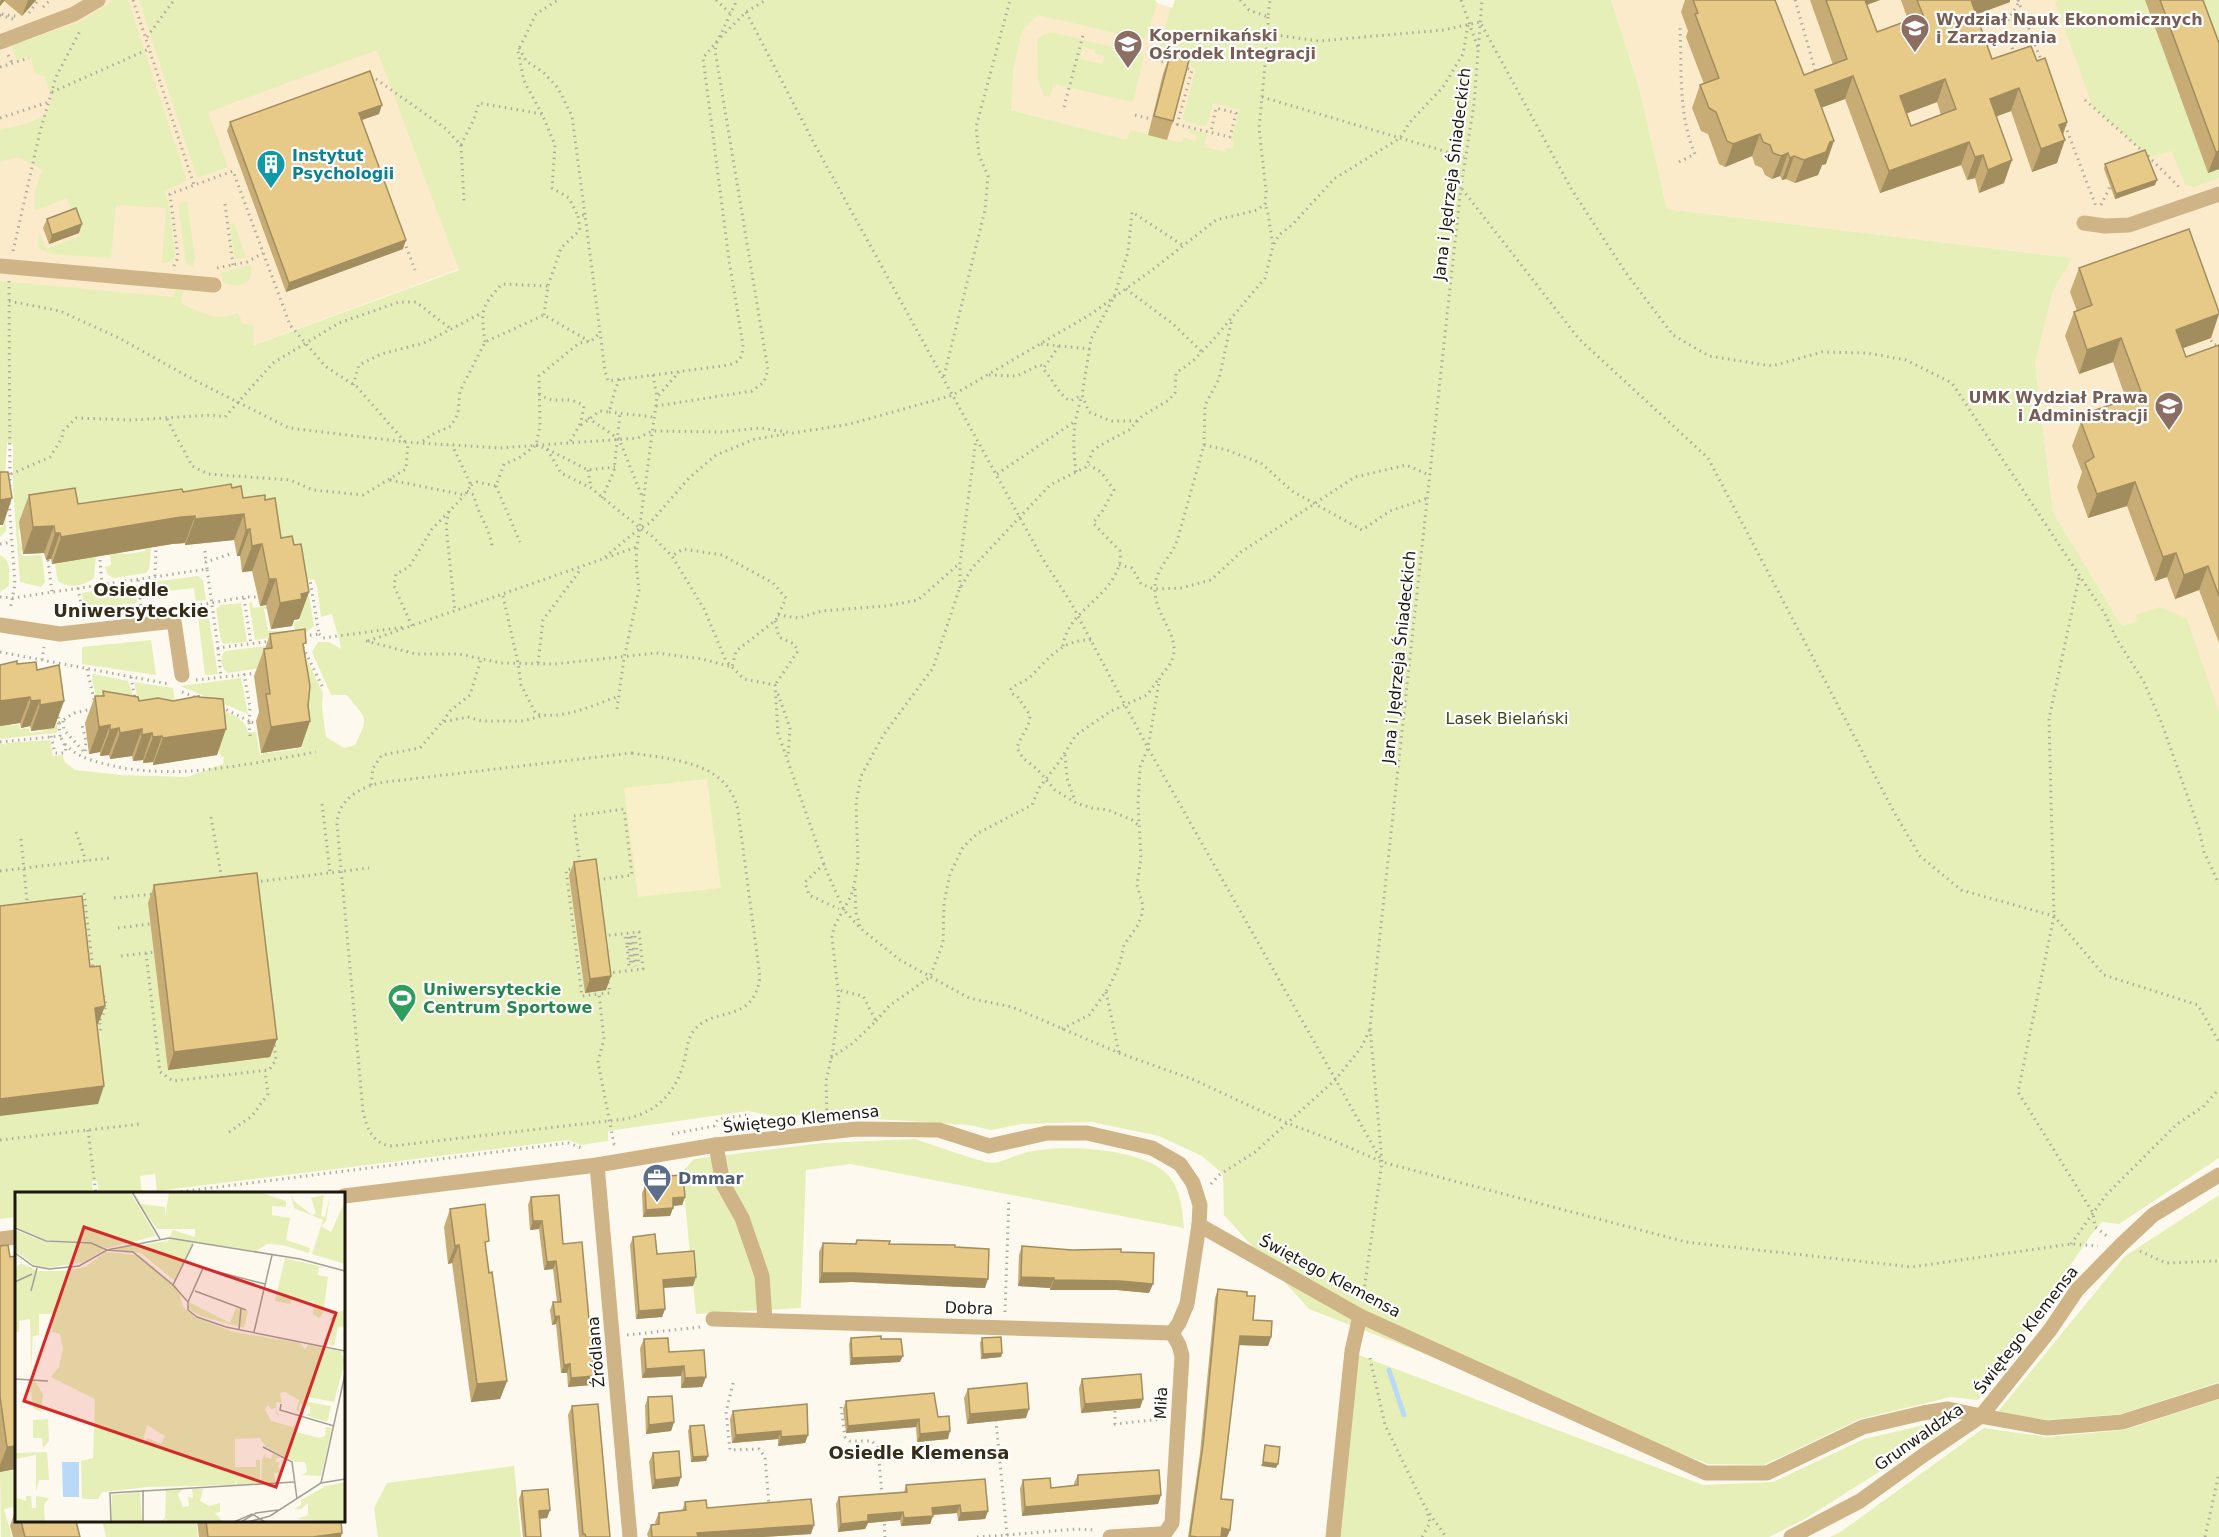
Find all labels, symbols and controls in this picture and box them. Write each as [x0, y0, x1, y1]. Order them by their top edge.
place label: Wydział Nauk Ekonomicznych i Zarządzania [1936, 10, 2203, 47]
school or university icon: Wydział Nauk Ekonomicznych i Zarządzania [1899, 12, 1931, 54]
place label: Kopernikański Ośrodek Integracji [1149, 26, 1316, 63]
school or university icon: Kopernikański Ośrodek Integracji [1112, 28, 1144, 70]
street label: Jana i Jędrzeja Śniadeckich [1429, 67, 1474, 282]
place label: Instytut Psychologii [292, 146, 394, 183]
building icon: Instytut Psychologii [255, 148, 287, 190]
place label: UMK Wydział Prawa i Administracji [1968, 388, 2148, 425]
school or university icon: UMK Wydział Prawa i Administracji [2153, 390, 2185, 432]
street label: Jana i Jędrzeja Śniadeckich [1378, 550, 1420, 765]
district label: Osiedle Uniwersyteckie [53, 579, 209, 621]
park label: Lasek Bielański [1446, 709, 1568, 728]
place label: Uniwersyteckie Centrum Sportowe [423, 980, 592, 1017]
sports icon: Uniwersyteckie Centrum Sportowe [386, 982, 418, 1024]
street label: Świętego Klemensa [722, 1101, 880, 1137]
office icon: Dmmar [641, 1162, 673, 1204]
place label: Dmmar [678, 1169, 743, 1188]
inset map [15, 1192, 345, 1522]
street label: Świętego Klemensa [1256, 1231, 1404, 1321]
street label: Świętego Klemensa [1970, 1262, 2082, 1398]
street label: Dobra [944, 1298, 994, 1318]
street label: Źródlana [583, 1316, 609, 1388]
street label: Miła [1151, 1386, 1171, 1420]
street label: Grunwaldzka [1871, 1399, 1967, 1475]
district label: Osiedle Klemensa [829, 1442, 1009, 1463]

